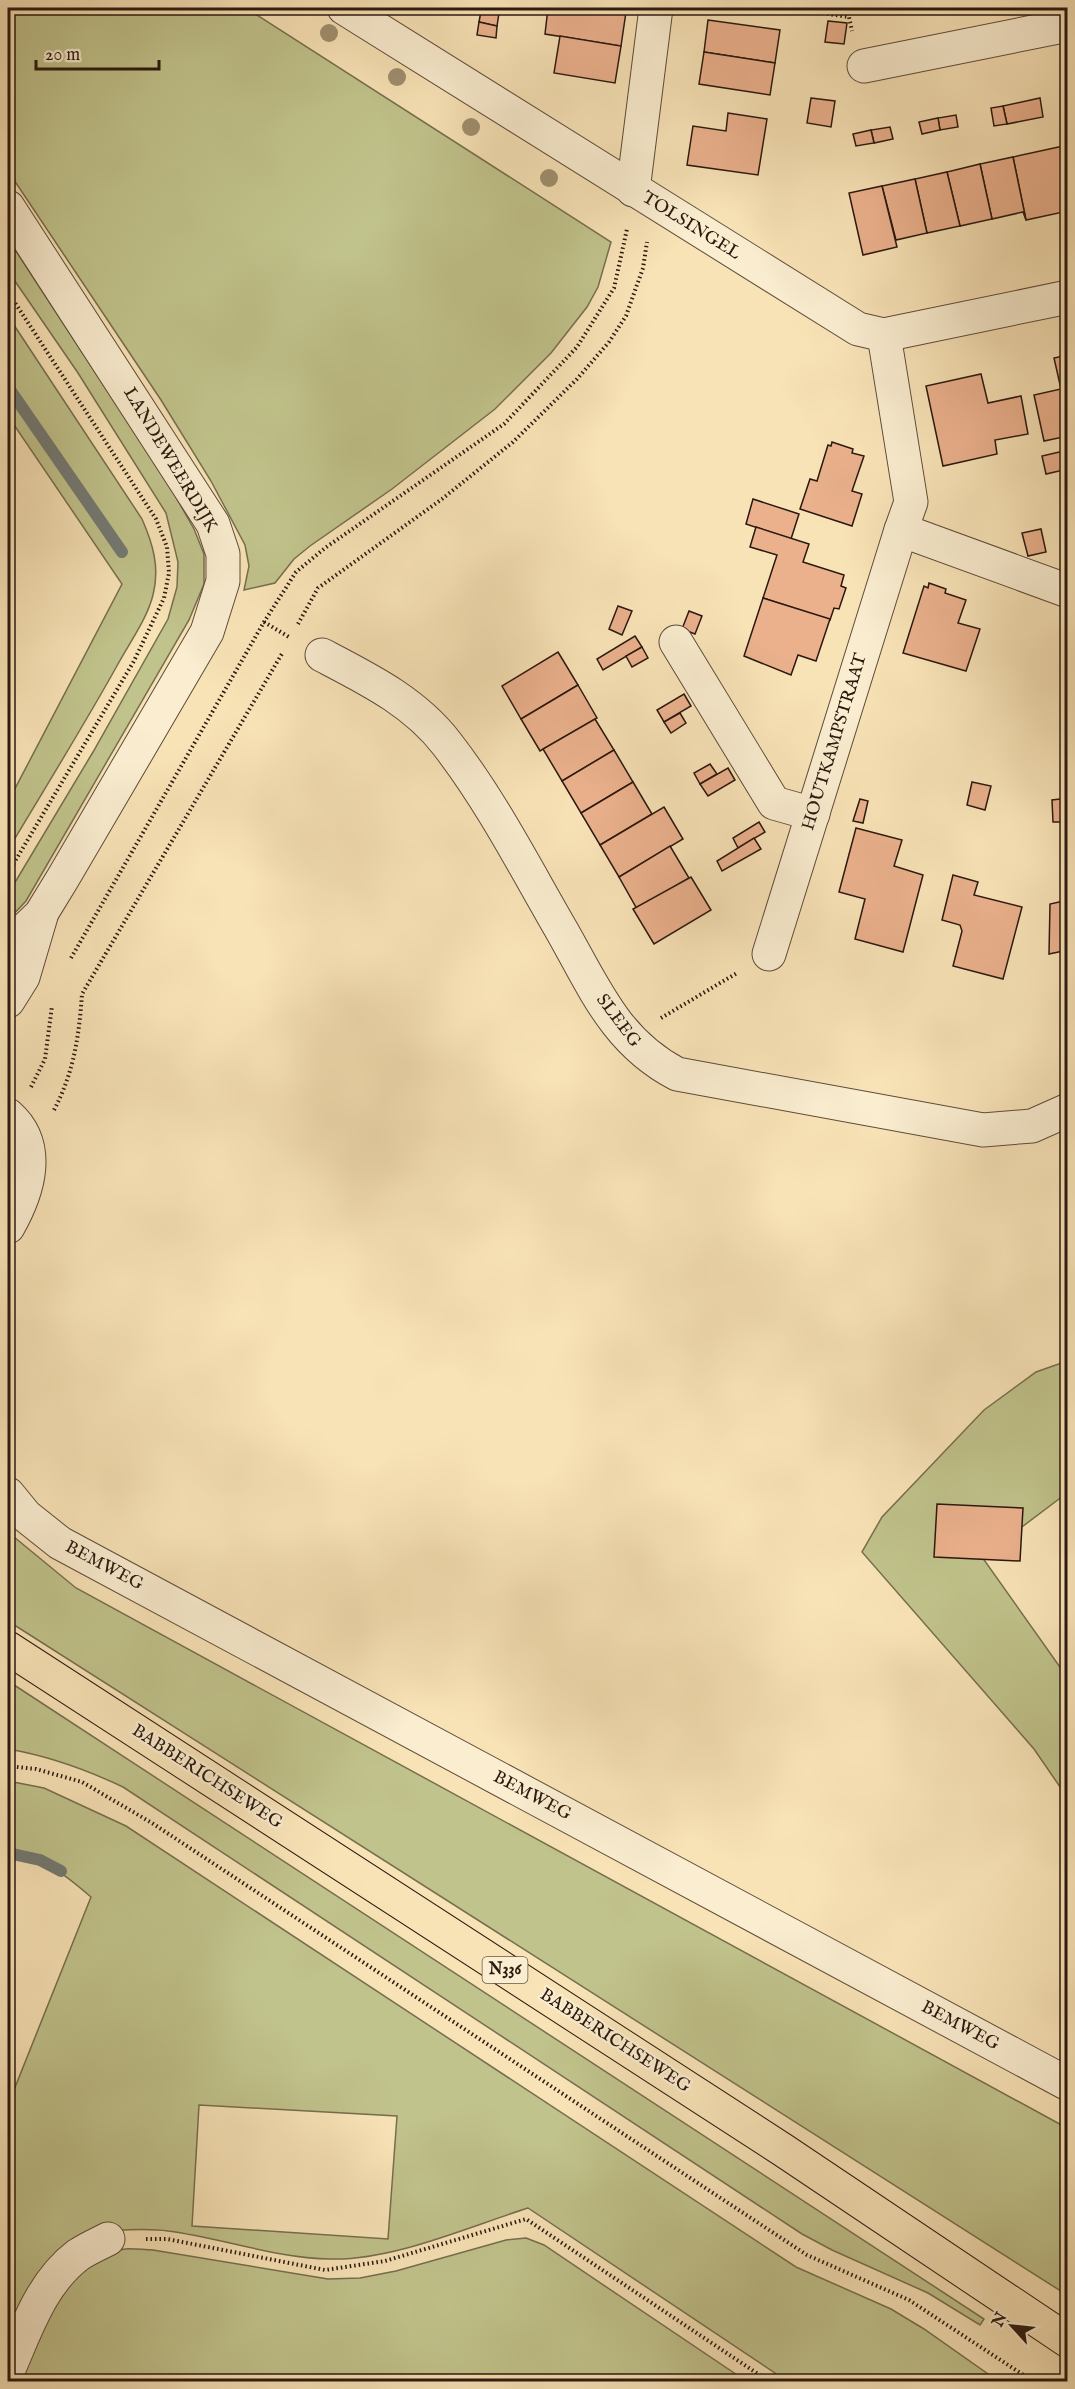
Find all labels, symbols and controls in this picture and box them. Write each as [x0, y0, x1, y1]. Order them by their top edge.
scale bar [36, 33, 159, 71]
text: 20 m [45, 44, 80, 67]
street label: TOLSINGEL [637, 186, 745, 266]
street label: LANDEWEERDIJK [118, 383, 223, 538]
street label: HOUTKAMPSTRAAT [797, 651, 873, 833]
street label: SLEEG [590, 990, 646, 1053]
street label: BEMWEG [61, 1536, 148, 1596]
street label: BABBERICHSEWEG [127, 1720, 287, 1835]
street label: BEMWEG [489, 1766, 576, 1826]
road number: N336 [482, 1957, 528, 1983]
street label: BABBERICHSEWEG [535, 1984, 695, 2099]
street label: BEMWEG [917, 1996, 1004, 2056]
north arrow [982, 2296, 1042, 2356]
text: N [988, 2309, 1013, 2332]

